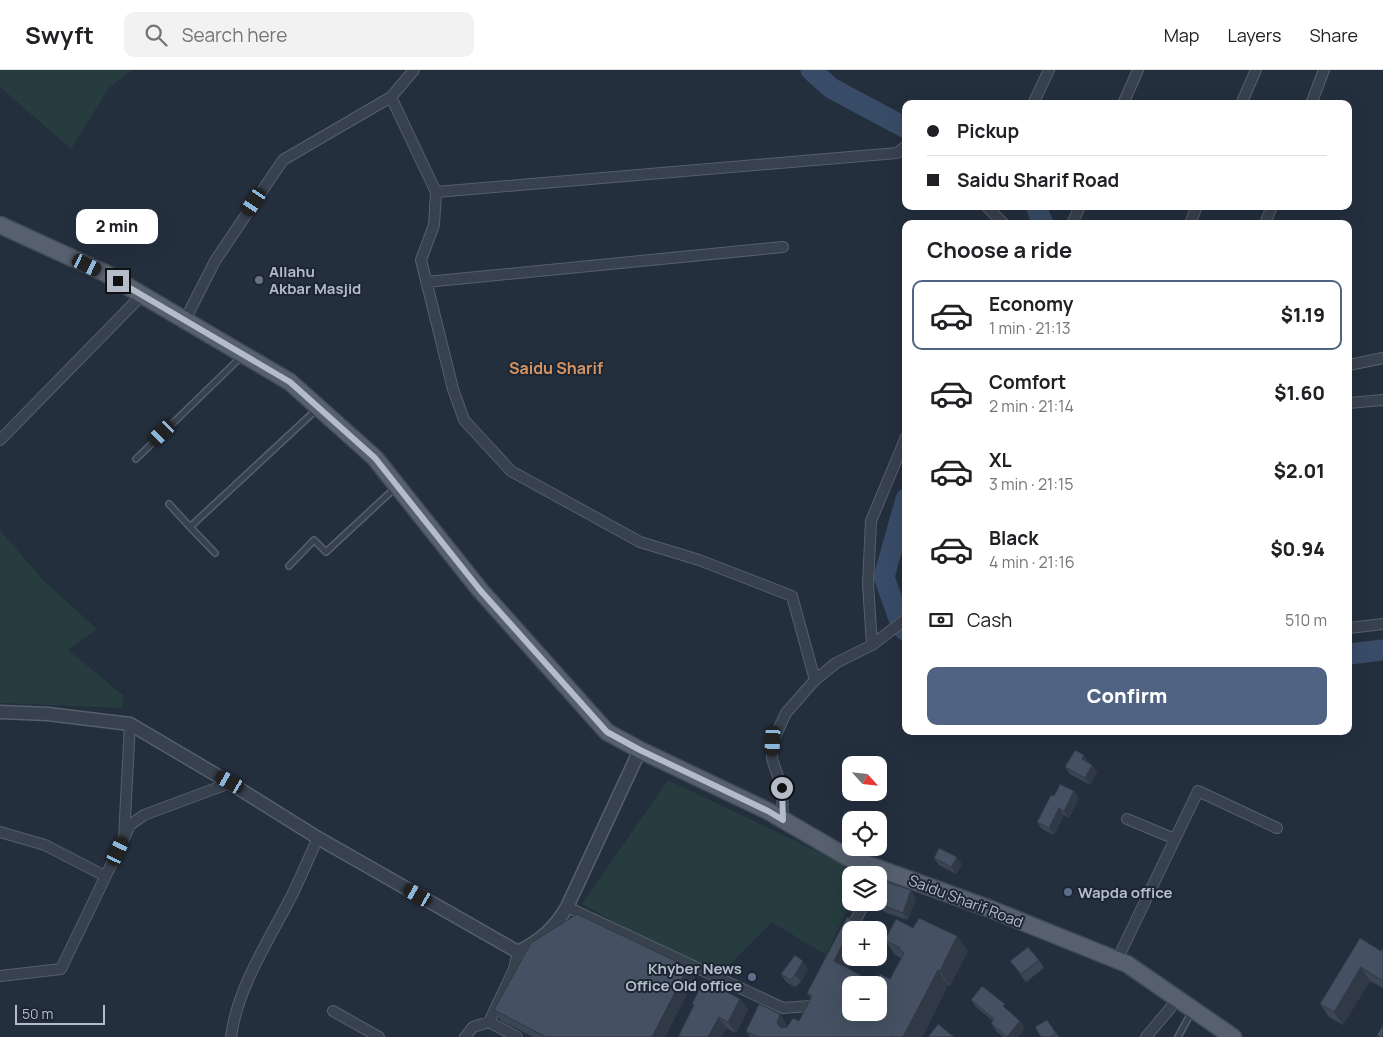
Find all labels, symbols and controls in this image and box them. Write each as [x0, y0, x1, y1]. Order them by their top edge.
search box [124, 12, 474, 57]
text: Swyft [25, 18, 94, 51]
icon: search [142, 21, 170, 49]
text: Search here [182, 22, 287, 48]
text: Map [1164, 23, 1199, 47]
text: Layers [1227, 23, 1281, 47]
text: Share [1309, 23, 1358, 47]
text: Pickup [957, 118, 1019, 144]
text: Saidu Sharif Road [957, 167, 1119, 193]
car [239, 185, 268, 219]
callout: 2 min [77, 208, 159, 244]
text: 2 min [96, 215, 138, 237]
text: Choose a ride [927, 235, 1072, 265]
car [70, 252, 103, 278]
place label: Allahu Akbar Masjid [269, 261, 361, 299]
route end [107, 270, 129, 292]
marker: Allahu Akbar Masjid [253, 274, 265, 286]
text: Economy [989, 291, 1073, 317]
icon: car [929, 293, 974, 338]
text: $1.19 [1281, 302, 1325, 328]
text: 1 min · 21:13 [989, 317, 1071, 339]
district label: Saidu Sharif [509, 357, 603, 379]
text: Comfort [989, 369, 1066, 395]
icon: car [929, 371, 974, 416]
text: $1.60 [1274, 380, 1325, 406]
text: 2 min · 21:14 [989, 395, 1074, 417]
car [145, 417, 178, 449]
text: XL [989, 447, 1012, 473]
icon: car [929, 449, 974, 494]
text: $2.01 [1274, 458, 1325, 484]
text: 3 min · 21:15 [989, 473, 1074, 495]
text: Black [989, 525, 1038, 551]
icon: car [929, 527, 974, 572]
text: $0.94 [1270, 536, 1325, 562]
text: 4 min · 21:16 [989, 551, 1075, 573]
icon: cash [927, 606, 955, 634]
text: Cash [967, 607, 1012, 633]
text: 510 m [1285, 609, 1327, 631]
button: Confirm [927, 667, 1327, 725]
car [764, 726, 781, 756]
north arrow [842, 756, 888, 801]
map controls [842, 756, 887, 1021]
car [213, 768, 246, 796]
route start [771, 777, 793, 799]
button: locate [842, 811, 887, 856]
car [104, 834, 131, 868]
button: layers [842, 866, 887, 911]
street label: Saidu Sharif Road [906, 869, 1026, 933]
car [401, 881, 434, 909]
place label: Wapda office [1078, 882, 1173, 903]
marker: Wapda office [1062, 886, 1074, 898]
button: + [842, 921, 887, 966]
place label: Khyber News Office Old office [626, 958, 742, 996]
marker: Khyber News Office Old office [746, 971, 758, 983]
button: − [842, 976, 887, 1021]
scale bar [15, 1002, 105, 1025]
text: 50 m [22, 1004, 53, 1023]

